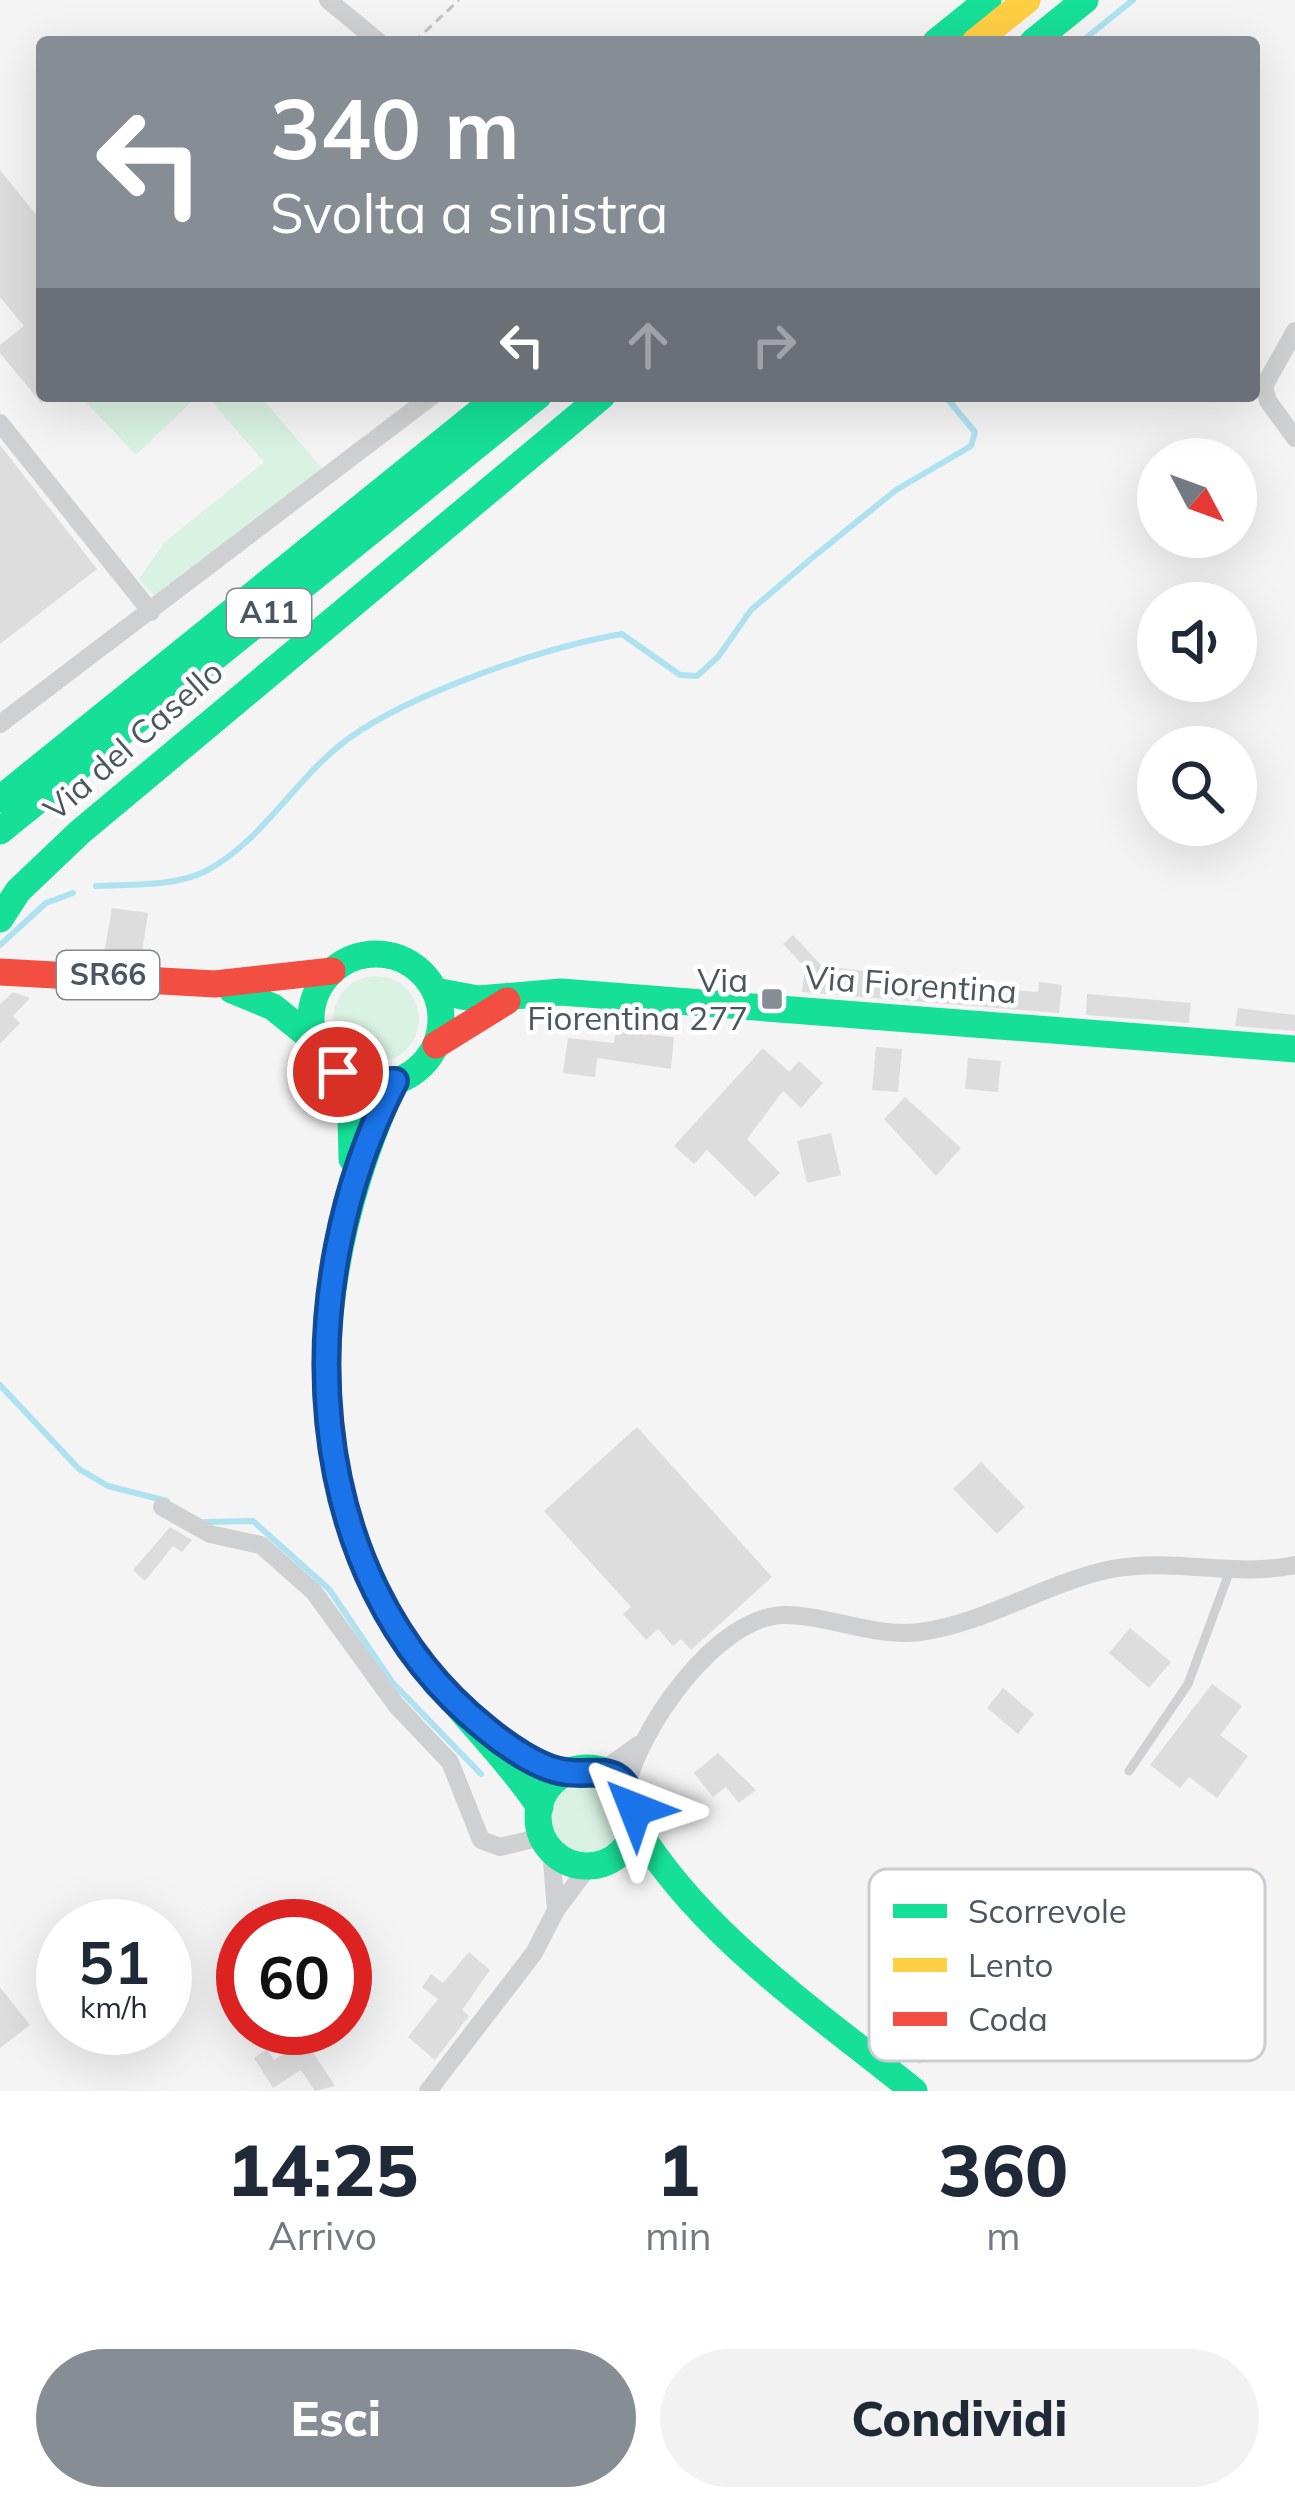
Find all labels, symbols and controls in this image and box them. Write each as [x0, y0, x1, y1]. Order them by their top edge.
text: 340 m [270, 75, 520, 180]
icon: left [72, 84, 228, 240]
text: Svolta a sinistra [270, 179, 668, 247]
icon: left [489, 312, 555, 378]
icon: ahead [615, 312, 681, 378]
icon: right [741, 312, 807, 378]
north arrow [1137, 438, 1257, 558]
map controls [1137, 438, 1257, 846]
button: sound [1137, 582, 1257, 702]
road number: A11 [227, 589, 311, 637]
street label: Via del Casello [35, 651, 231, 829]
button: search [1137, 726, 1257, 846]
road number: SR66 [57, 951, 159, 999]
street label: Via Fiorentina [804, 956, 1018, 1011]
place label: Via Fiorentina 277 [527, 959, 748, 1038]
marker: Via Fiorentina 277 [759, 986, 785, 1012]
pin [287, 1021, 389, 1123]
icon: arrive [305, 1039, 371, 1105]
position arrow [572, 1746, 698, 1872]
legend [869, 1869, 1265, 2061]
text: Scorrevole [968, 1890, 1127, 1931]
speed limit sign: 60 [216, 1899, 372, 2055]
text: 51 [78, 1924, 150, 1999]
text: Lento [968, 1944, 1053, 1985]
text: km/h [80, 1988, 148, 2026]
text: Coda [968, 1998, 1048, 2039]
text: 14:25 [227, 2124, 418, 2214]
text: 1 [657, 2124, 700, 2214]
text: 360 [939, 2124, 1068, 2214]
text: Arrivo [268, 2211, 377, 2260]
text: min [645, 2211, 712, 2260]
text: m [986, 2211, 1020, 2260]
button: Esci [36, 2349, 636, 2487]
button: Condividi [660, 2349, 1259, 2487]

